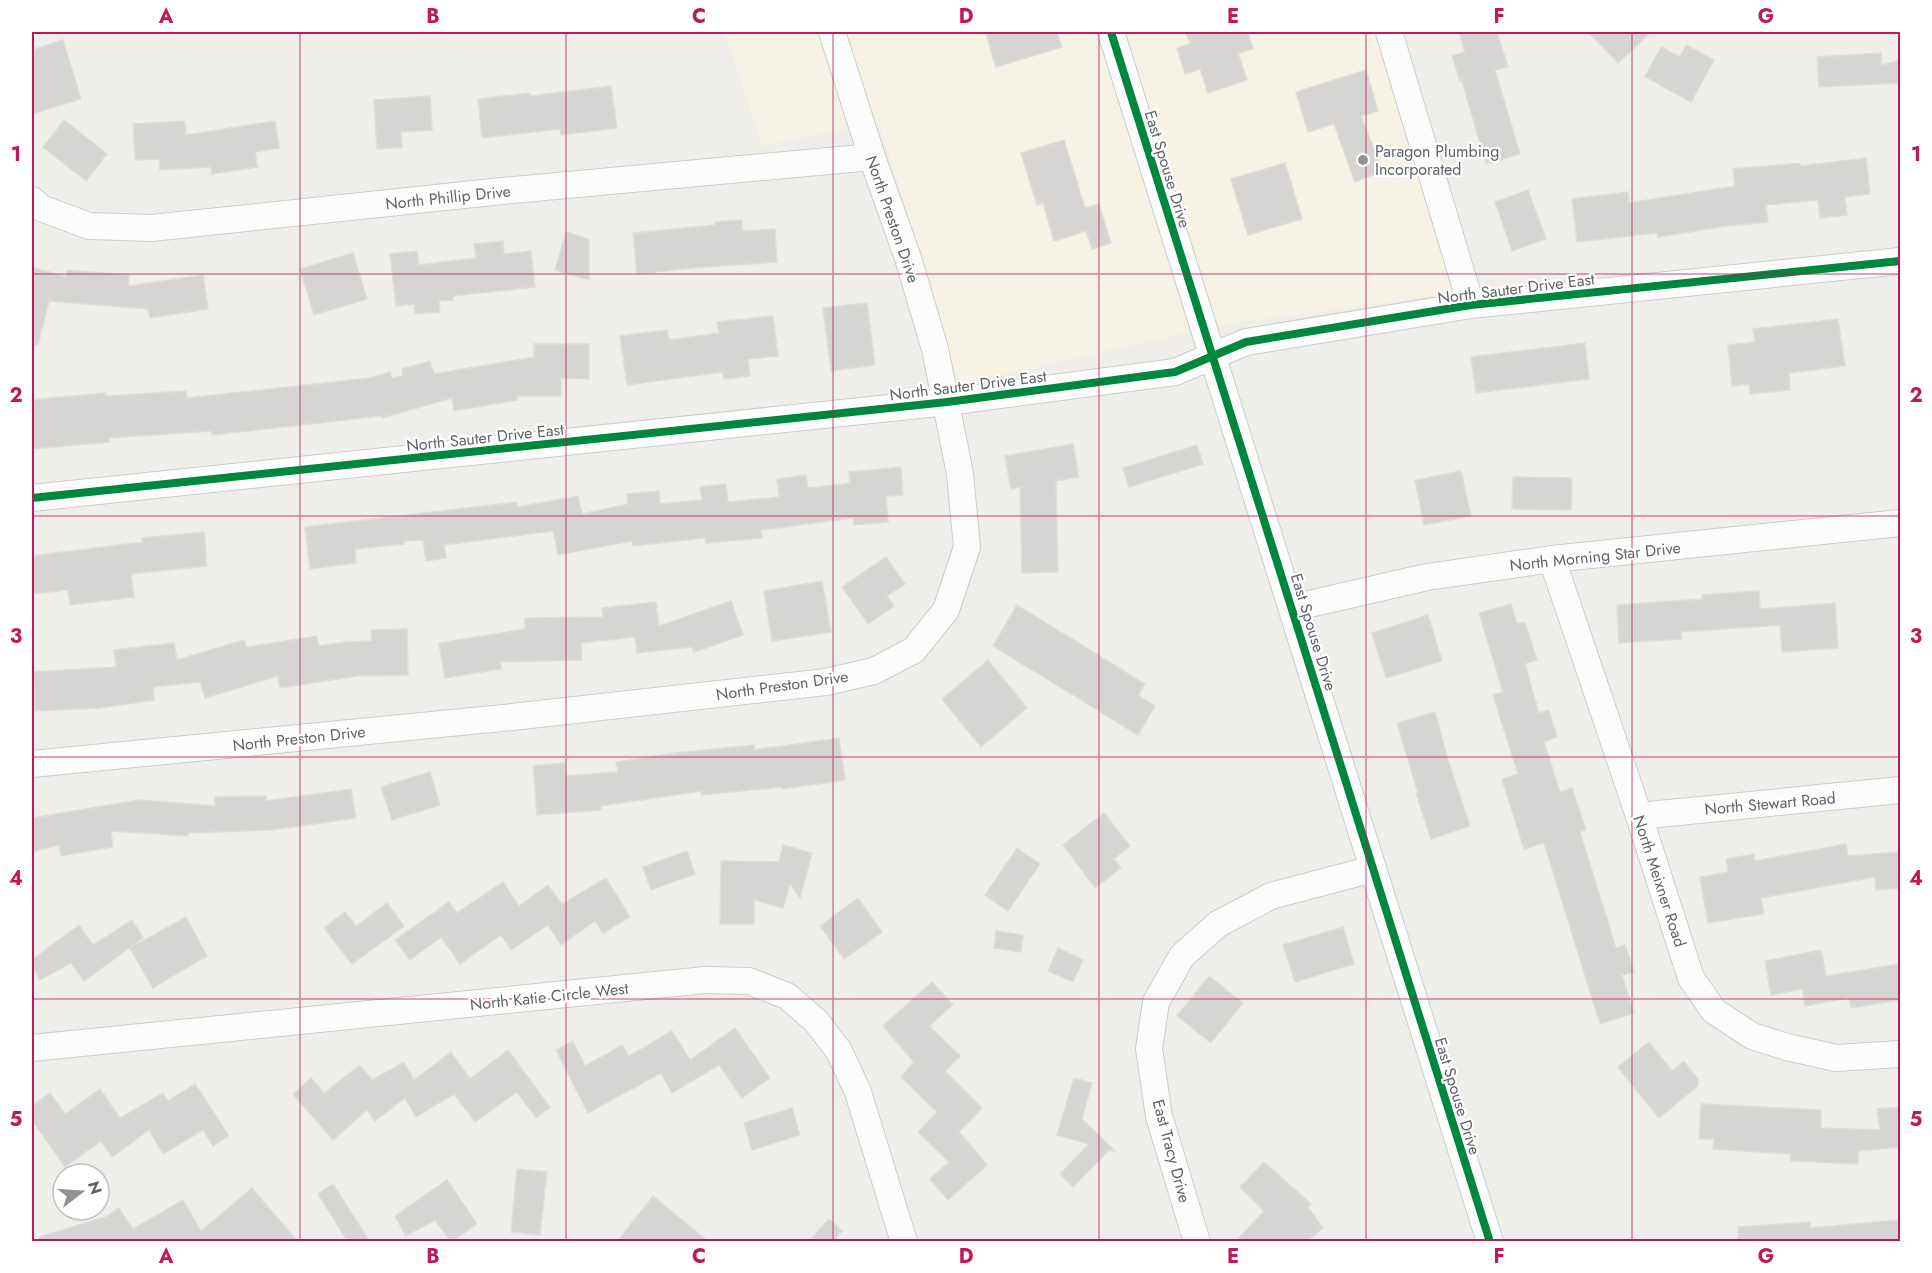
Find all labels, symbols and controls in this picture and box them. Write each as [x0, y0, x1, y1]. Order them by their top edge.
text: A [158, 2, 174, 31]
text: B [426, 2, 440, 31]
text: C [692, 2, 706, 31]
text: D [959, 2, 973, 31]
text: E [1227, 2, 1239, 31]
text: F [1493, 2, 1505, 31]
text: G [1758, 2, 1774, 31]
street label: East Spouse Drive [1139, 108, 1196, 231]
text: 1 [11, 140, 21, 169]
place label: Paragon Plumbing Incorporated [1375, 140, 1499, 181]
text: 1 [1911, 140, 1921, 169]
street label: North Preston Drive [860, 152, 925, 286]
marker: Paragon Plumbing Incorporated [1356, 153, 1370, 167]
street label: North Phillip Drive [384, 179, 512, 216]
street label: North Sauter Drive East [1436, 267, 1596, 310]
street label: North Sauter Drive East [888, 364, 1048, 407]
text: 2 [9, 381, 23, 410]
text: 2 [1909, 381, 1923, 410]
street label: North Sauter Drive East [405, 418, 565, 457]
street label: North Morning Star Drive [1508, 536, 1682, 577]
street label: East Spouse Drive [1285, 571, 1342, 694]
text: 3 [10, 622, 22, 651]
text: 3 [1910, 622, 1922, 651]
street label: North Preston Drive [714, 665, 850, 706]
street label: North Preston Drive [232, 720, 367, 757]
street label: North Stewart Road [1704, 786, 1837, 821]
street label: North Meixner Road [1627, 812, 1692, 950]
text: 4 [9, 864, 23, 893]
text: 4 [1909, 864, 1923, 893]
street label: North Katie Circle West [469, 977, 630, 1016]
street label: East Spouse Drive [1429, 1035, 1486, 1158]
street label: East Tracy Drive [1147, 1097, 1196, 1205]
text: 5 [10, 1105, 23, 1134]
text: 5 [1910, 1105, 1923, 1134]
north arrow [51, 1162, 111, 1222]
text: N [82, 1178, 108, 1197]
text: A [158, 1242, 174, 1271]
text: B [426, 1242, 440, 1271]
text: C [692, 1242, 706, 1271]
text: D [959, 1242, 973, 1271]
text: E [1227, 1242, 1239, 1271]
text: F [1493, 1242, 1505, 1271]
text: G [1758, 1242, 1774, 1271]

